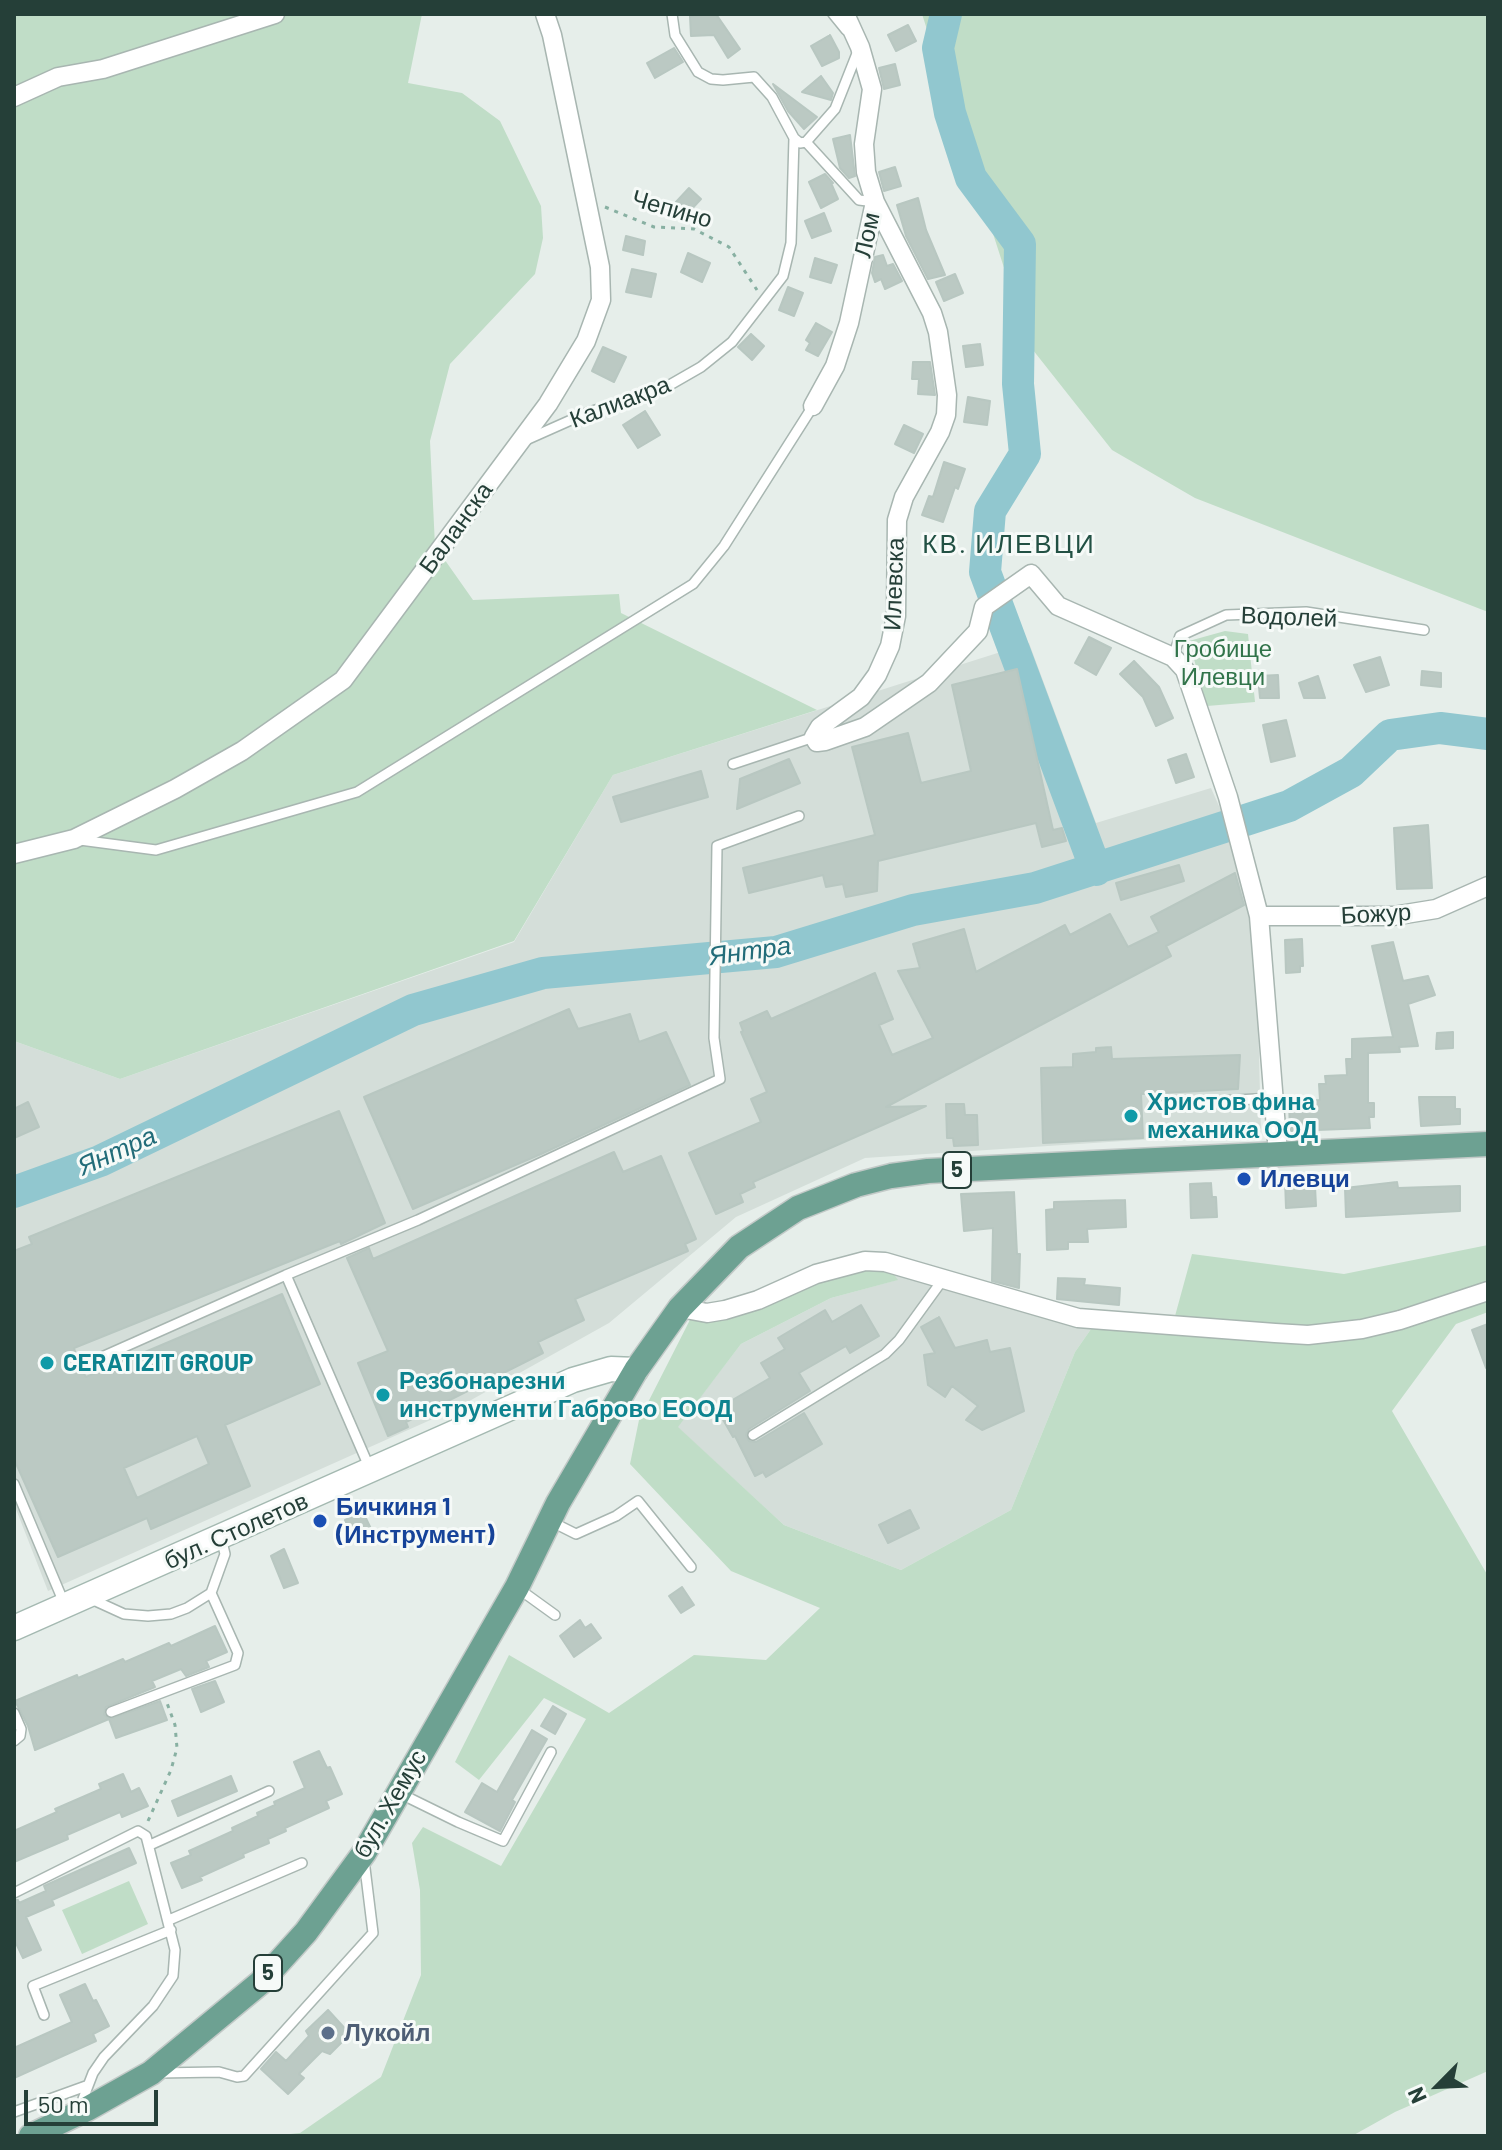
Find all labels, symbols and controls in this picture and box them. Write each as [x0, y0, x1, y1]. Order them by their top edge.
street label: Чепино [628, 184, 716, 234]
street label: Лом [848, 210, 886, 260]
street label: Калиакра [566, 370, 674, 434]
street label: Баланска [413, 477, 499, 579]
district label: КВ. ИЛЕВЦИ [922, 528, 1096, 560]
street label: Илевска [878, 537, 910, 631]
street label: Водолей [1240, 601, 1338, 633]
park label: Гробище Илевци [1174, 635, 1272, 691]
street label: Божур [1340, 898, 1412, 930]
water label: Янтра [707, 930, 793, 972]
place label: Христов фина механика ООД [1147, 1088, 1318, 1144]
marker: Христов фина механика ООД [1122, 1107, 1140, 1125]
water label: Янтра [73, 1120, 161, 1182]
road number: 5 [943, 1152, 971, 1188]
place label: Илевци [1260, 1165, 1350, 1193]
marker: Илевци [1235, 1170, 1253, 1188]
place label: CERATIZIT GROUP [63, 1349, 253, 1377]
marker: CERATIZIT GROUP [38, 1354, 56, 1372]
place label: Резбонарезни инструменти Габрово ЕООД [399, 1367, 732, 1423]
marker: Резбонарезни инструменти Габрово ЕООД [374, 1386, 392, 1404]
street label: бул. Столетов [160, 1486, 312, 1576]
place label: Бичкиня 1 (Инструмент) [336, 1493, 494, 1549]
marker: Бичкиня 1 (Инструмент) [311, 1512, 329, 1530]
street label: бул. Хемус [348, 1745, 432, 1863]
road number: 5 [254, 1955, 282, 1991]
place label: Лукойл [344, 2019, 431, 2047]
marker: Лукойл [319, 2024, 337, 2042]
north arrow [1398, 2046, 1478, 2126]
scale bar [28, 2074, 162, 2124]
text: N [1401, 2084, 1431, 2108]
text: 50 m [38, 2089, 89, 2118]

